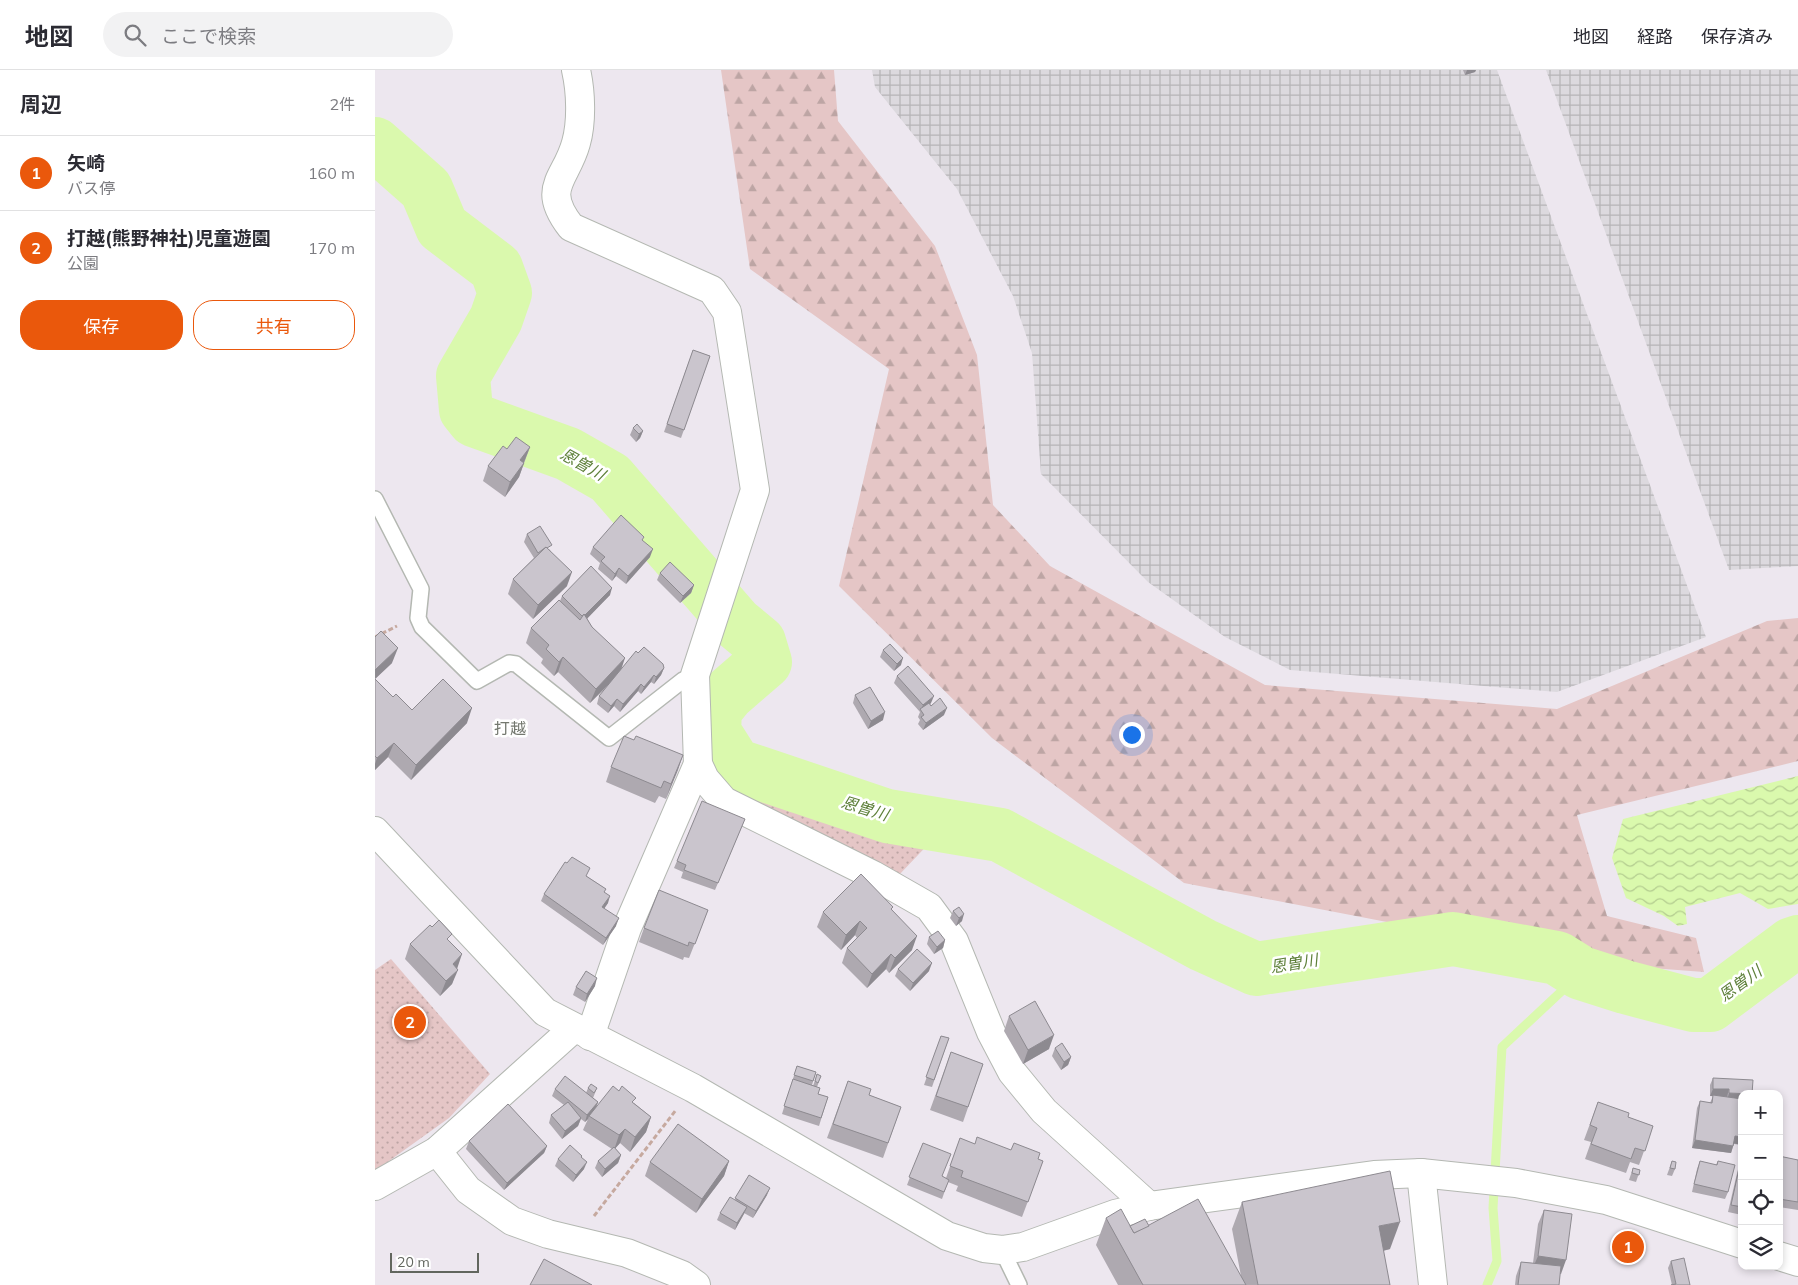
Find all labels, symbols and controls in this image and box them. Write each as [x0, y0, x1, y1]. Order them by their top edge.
search box [103, 12, 453, 57]
text: 地図 [25, 21, 73, 51]
icon: search [121, 21, 149, 49]
text: ここで検索 [161, 24, 256, 48]
text: 地図 [1573, 25, 1609, 48]
text: 経路 [1637, 25, 1673, 48]
text: 保存済み [1701, 25, 1773, 48]
text: 周辺 [20, 91, 62, 117]
text: 2件 [329, 94, 355, 114]
text: 矢崎 [67, 151, 105, 175]
text: 1 [31, 163, 41, 183]
text: 160 m [308, 163, 355, 183]
text: バス停 [67, 178, 115, 198]
text: 打越(熊野神社)児童遊園 [67, 226, 271, 250]
text: 2 [31, 238, 41, 258]
text: 170 m [308, 238, 355, 258]
text: 公園 [67, 253, 99, 273]
button: 保存 [20, 300, 183, 350]
button: 共有 [193, 300, 355, 350]
water label: 恩曽川 [557, 444, 611, 485]
district label: 打越 [494, 718, 526, 738]
your location [1119, 722, 1145, 748]
water label: 恩曽川 [839, 791, 893, 825]
water label: 恩曽川 [1269, 949, 1321, 977]
water label: 恩曽川 [1715, 960, 1767, 1005]
pin: 2 [394, 1003, 426, 1041]
map controls [1738, 1090, 1783, 1270]
button: + [1738, 1090, 1783, 1135]
button: − [1738, 1135, 1783, 1180]
button: locate [1738, 1180, 1783, 1225]
button: layers [1738, 1225, 1783, 1270]
pin: 1 [1612, 1228, 1644, 1266]
scale bar [390, 1250, 479, 1273]
text: 20 m [397, 1253, 430, 1271]

